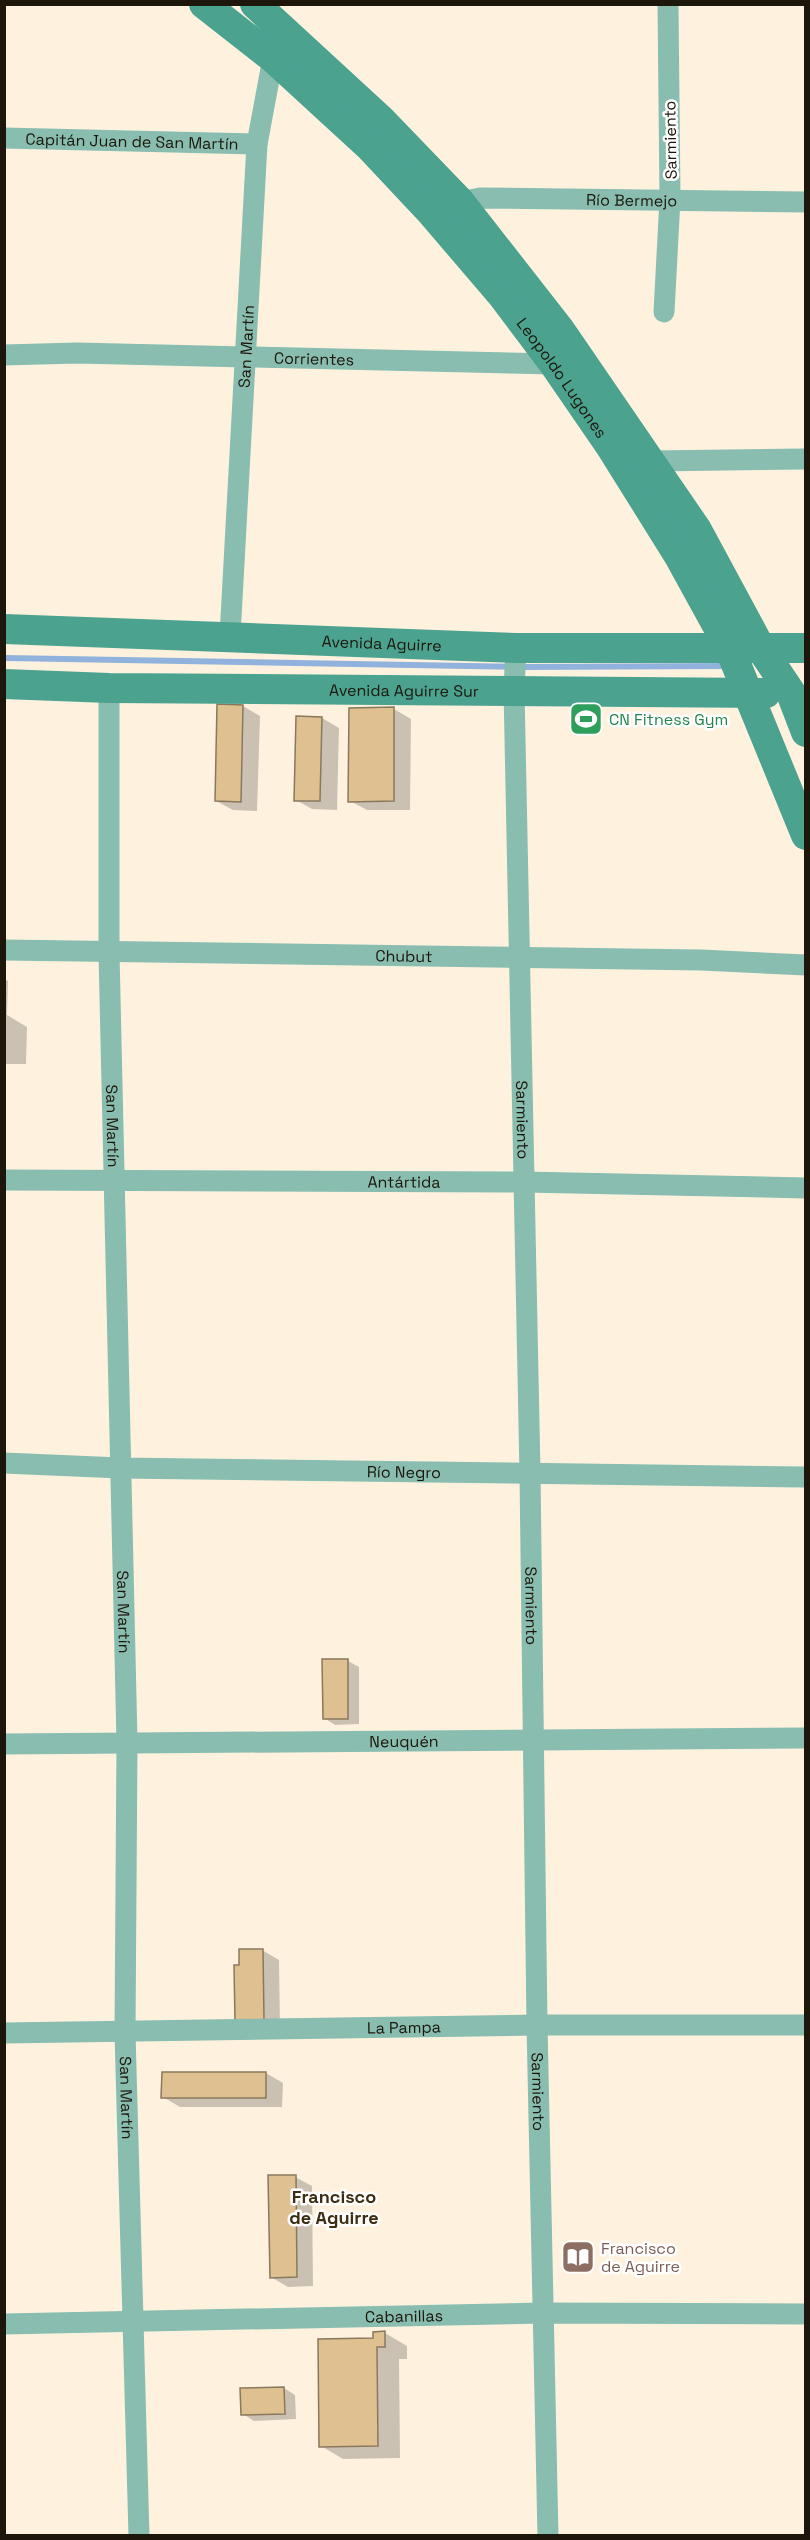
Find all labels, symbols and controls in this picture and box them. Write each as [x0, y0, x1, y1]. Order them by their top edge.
street label: Sarmiento [659, 100, 682, 180]
street label: Capitán Juan de San Martín [25, 129, 239, 155]
street label: Río Bermejo [586, 189, 677, 211]
street label: San Martín [234, 304, 259, 389]
street label: Leopoldo Lugones [512, 314, 612, 442]
street label: Corrientes [274, 348, 354, 370]
street label: Avenida Aguirre [321, 631, 442, 656]
street label: Avenida Aguirre Sur [329, 680, 479, 702]
sports icon: CN Fitness Gym [568, 701, 604, 737]
place label: CN Fitness Gym [609, 709, 728, 730]
street label: Chubut [375, 945, 433, 967]
street label: Sarmiento [511, 1080, 534, 1159]
street label: San Martín [101, 1084, 124, 1168]
street label: Antártida [367, 1171, 441, 1193]
street label: Río Negro [367, 1461, 441, 1483]
street label: Sarmiento [520, 1566, 542, 1645]
street label: San Martín [112, 1570, 135, 1654]
street label: Neuquén [369, 1731, 439, 1752]
street label: La Pampa [367, 2016, 441, 2039]
street label: Sarmiento [527, 2052, 549, 2131]
street label: San Martín [115, 2056, 138, 2140]
district label: Francisco de Aguirre [289, 2185, 379, 2229]
place label: Francisco de Aguirre [601, 2238, 680, 2277]
library icon: Francisco de Aguirre [560, 2239, 596, 2275]
street label: Cabanillas [365, 2305, 443, 2328]

